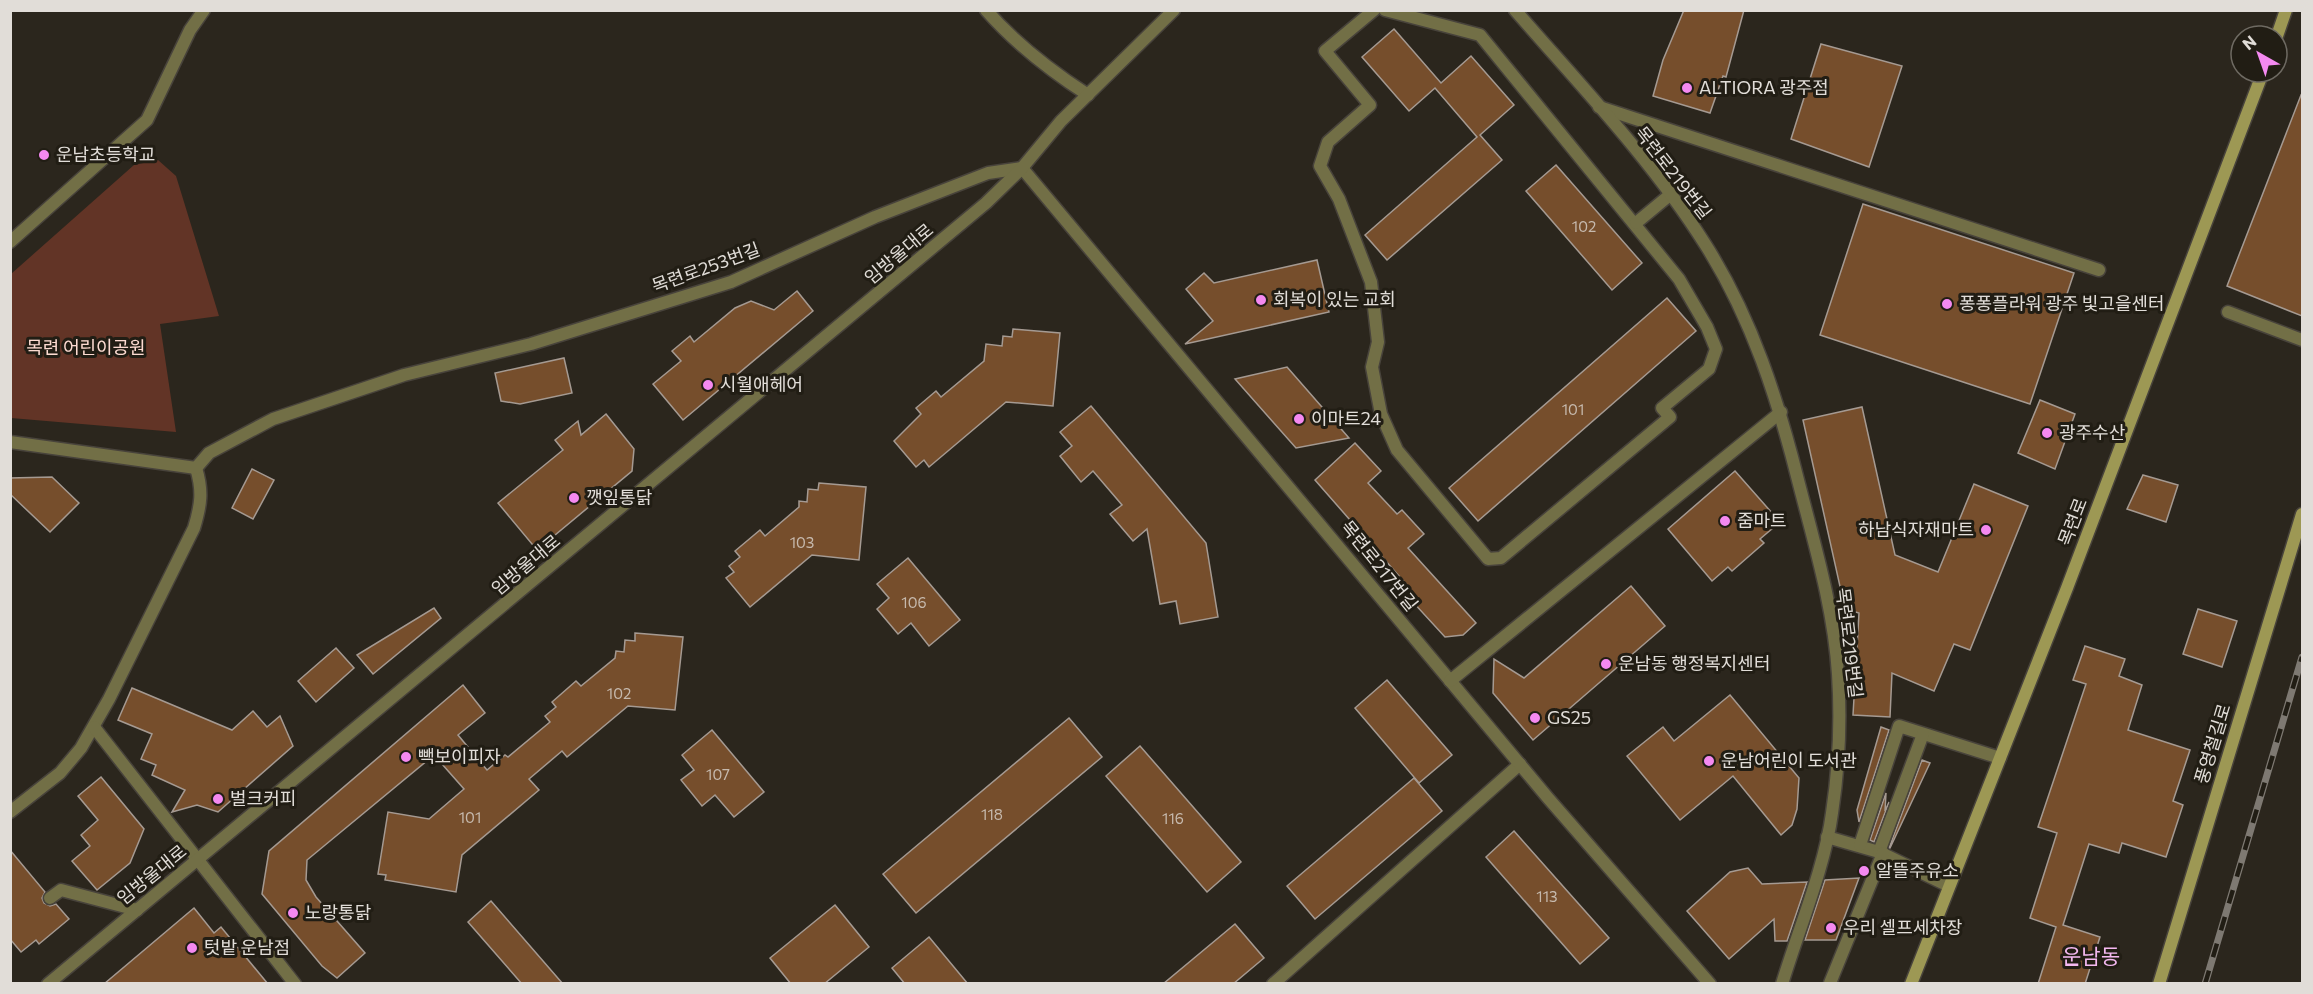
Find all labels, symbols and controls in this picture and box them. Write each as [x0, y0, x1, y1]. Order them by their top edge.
north arrow [2229, 24, 2289, 84]
text: N [2238, 31, 2260, 53]
place label: ALTIORA 광주점 [1699, 76, 1829, 98]
marker: ALTIORA 광주점 [1680, 81, 1694, 95]
street label: 목련로219번길 [1631, 122, 1717, 223]
place label: 운남초등학교 [56, 143, 155, 165]
marker: 운남초등학교 [37, 148, 51, 162]
house number: 102 [1572, 217, 1596, 235]
street label: 임방울대로 [860, 218, 937, 288]
street label: 목련로253번길 [649, 237, 763, 297]
place label: 회복이 있는 교회 [1273, 288, 1396, 310]
place label: 퐁퐁플라워 광주 빛고을센터 [1959, 292, 2165, 314]
marker: 회복이 있는 교회 [1254, 293, 1268, 307]
marker: 퐁퐁플라워 광주 빛고을센터 [1940, 297, 1954, 311]
park label: 목련 어린이공원 [26, 336, 146, 358]
place label: 시월애헤어 [720, 373, 803, 395]
marker: 시월애헤어 [701, 378, 715, 392]
house number: 101 [1562, 400, 1584, 418]
place label: 이마트24 [1311, 407, 1381, 429]
marker: 이마트24 [1292, 412, 1306, 426]
place label: 광주수산 [2059, 421, 2125, 443]
marker: 광주수산 [2040, 426, 2054, 440]
place label: 깻잎통닭 [586, 486, 652, 508]
marker: 깻잎통닭 [567, 491, 581, 505]
street label: 목련로 [2053, 495, 2091, 549]
place label: 줌마트 [1737, 509, 1787, 531]
marker: 줌마트 [1718, 514, 1732, 528]
street label: 목련로217번길 [1337, 516, 1423, 615]
place label: 하남식자재마트 [1858, 518, 1974, 540]
marker: 하남식자재마트 [1979, 523, 1993, 537]
street label: 임방울대로 [487, 529, 564, 599]
house number: 103 [790, 533, 814, 551]
street label: 목련로219번길 [1832, 586, 1868, 700]
house number: 106 [901, 593, 927, 611]
place label: 운남동 행정복지센터 [1618, 652, 1771, 674]
marker: 운남동 행정복지센터 [1599, 657, 1613, 671]
house number: 102 [607, 684, 631, 702]
street label: 풍영철길로 [2189, 701, 2235, 787]
place label: GS25 [1547, 706, 1591, 728]
marker: GS25 [1528, 711, 1542, 725]
place label: 빽보이피자 [418, 745, 501, 767]
place label: 운남어린이 도서관 [1721, 749, 1857, 771]
marker: 빽보이피자 [399, 750, 413, 764]
marker: 운남어린이 도서관 [1702, 754, 1716, 768]
house number: 107 [706, 765, 730, 783]
place label: 벌크커피 [230, 787, 296, 809]
marker: 벌크커피 [211, 792, 225, 806]
house number: 118 [981, 805, 1003, 823]
house number: 101 [459, 808, 481, 826]
house number: 116 [1162, 809, 1184, 827]
street label: 임방울대로 [112, 840, 190, 909]
place label: 알뜰주유소 [1876, 859, 1959, 881]
marker: 알뜰주유소 [1857, 864, 1871, 878]
house number: 113 [1536, 887, 1558, 905]
place label: 노랑통닭 [305, 901, 371, 923]
marker: 노랑통닭 [286, 906, 300, 920]
place label: 우리 셀프세차장 [1843, 916, 1962, 938]
marker: 우리 셀프세차장 [1824, 921, 1838, 935]
place label: 텃밭 운남점 [204, 936, 290, 958]
marker: 텃밭 운남점 [185, 941, 199, 955]
district label: 운남동 [2062, 943, 2120, 968]

